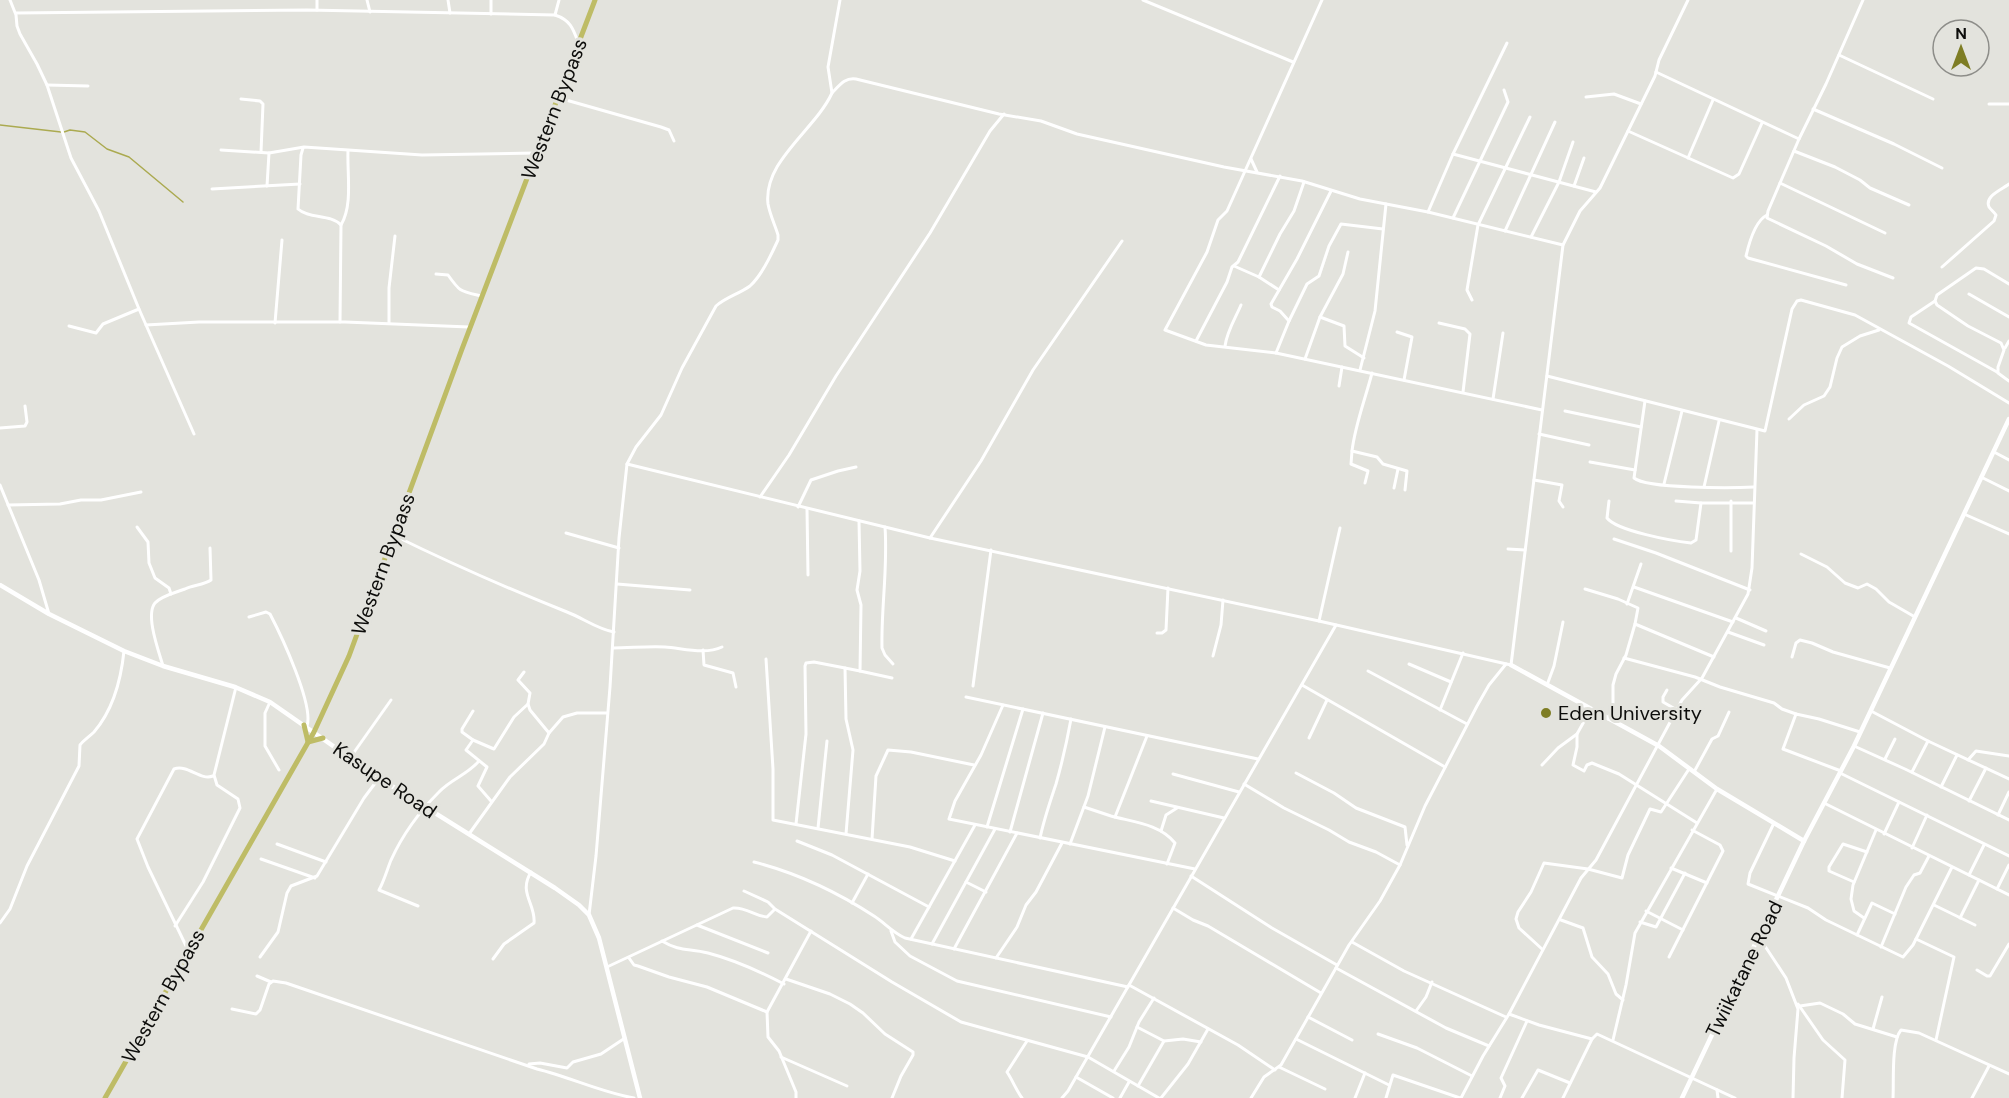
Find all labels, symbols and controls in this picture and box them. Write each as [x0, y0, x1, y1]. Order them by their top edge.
north arrow [1931, 18, 1991, 78]
text: N [1955, 23, 1967, 44]
street label: Western Bypass [515, 35, 593, 183]
street label: Western Bypass [345, 490, 421, 638]
place label: Eden University [1558, 700, 1702, 726]
marker: Eden University [1539, 706, 1553, 720]
street label: Kasupe Road [328, 736, 442, 824]
street label: Twiikatane Road [1700, 896, 1788, 1042]
street label: Western Bypass [115, 924, 211, 1068]

